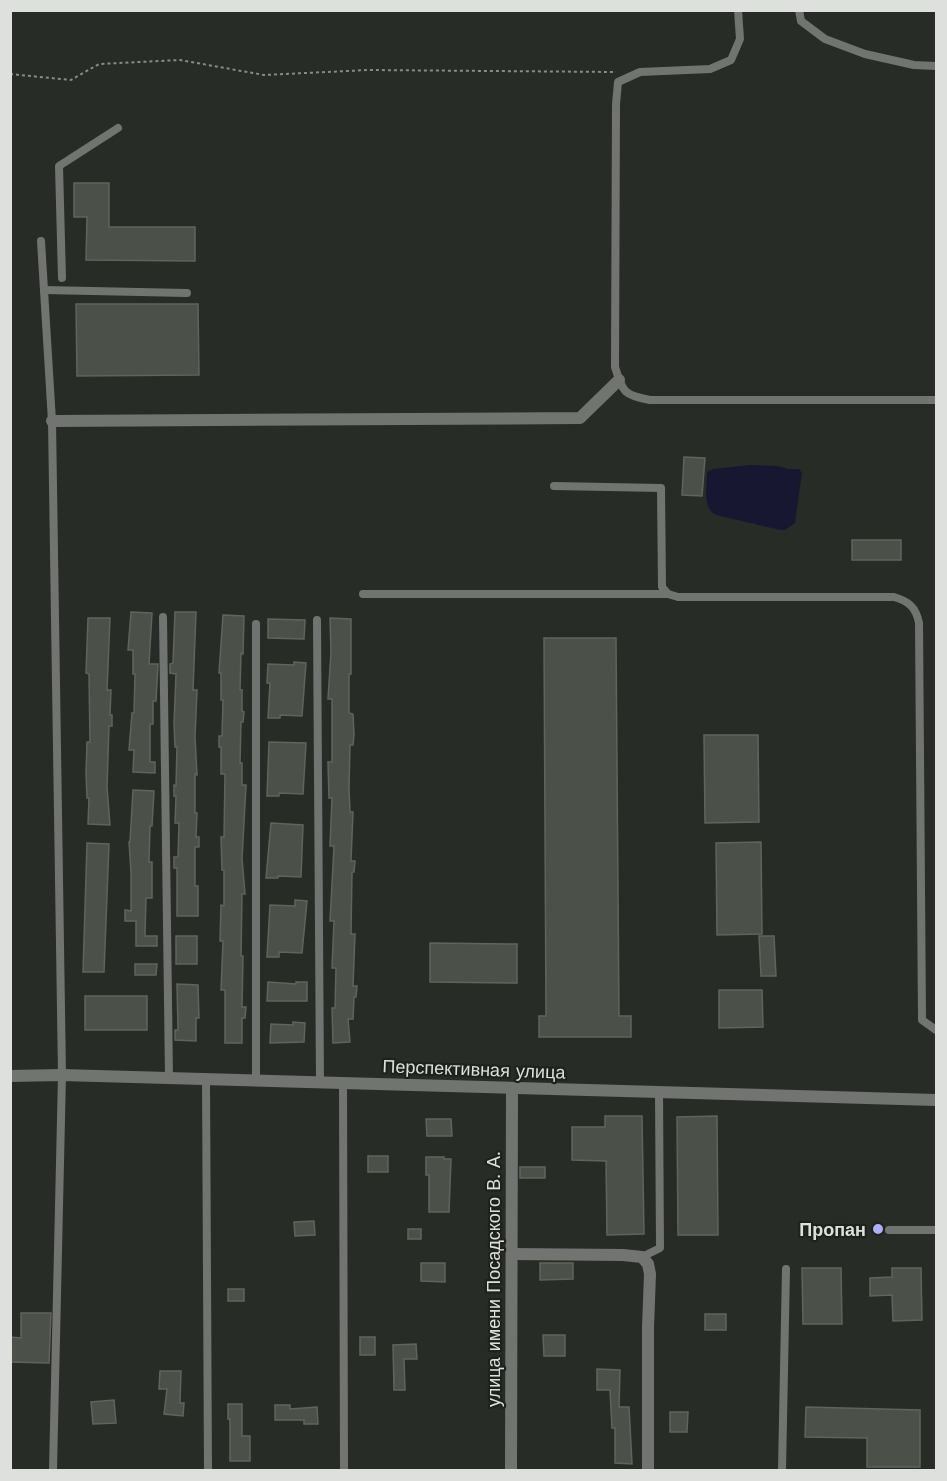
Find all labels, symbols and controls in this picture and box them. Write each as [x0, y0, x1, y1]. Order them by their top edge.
street label: Перспективная улица [382, 1055, 567, 1083]
street label: улица имени Посадского В. А. [483, 1151, 504, 1407]
place label: Пропан [799, 1219, 866, 1240]
marker: Пропан [871, 1222, 885, 1236]

